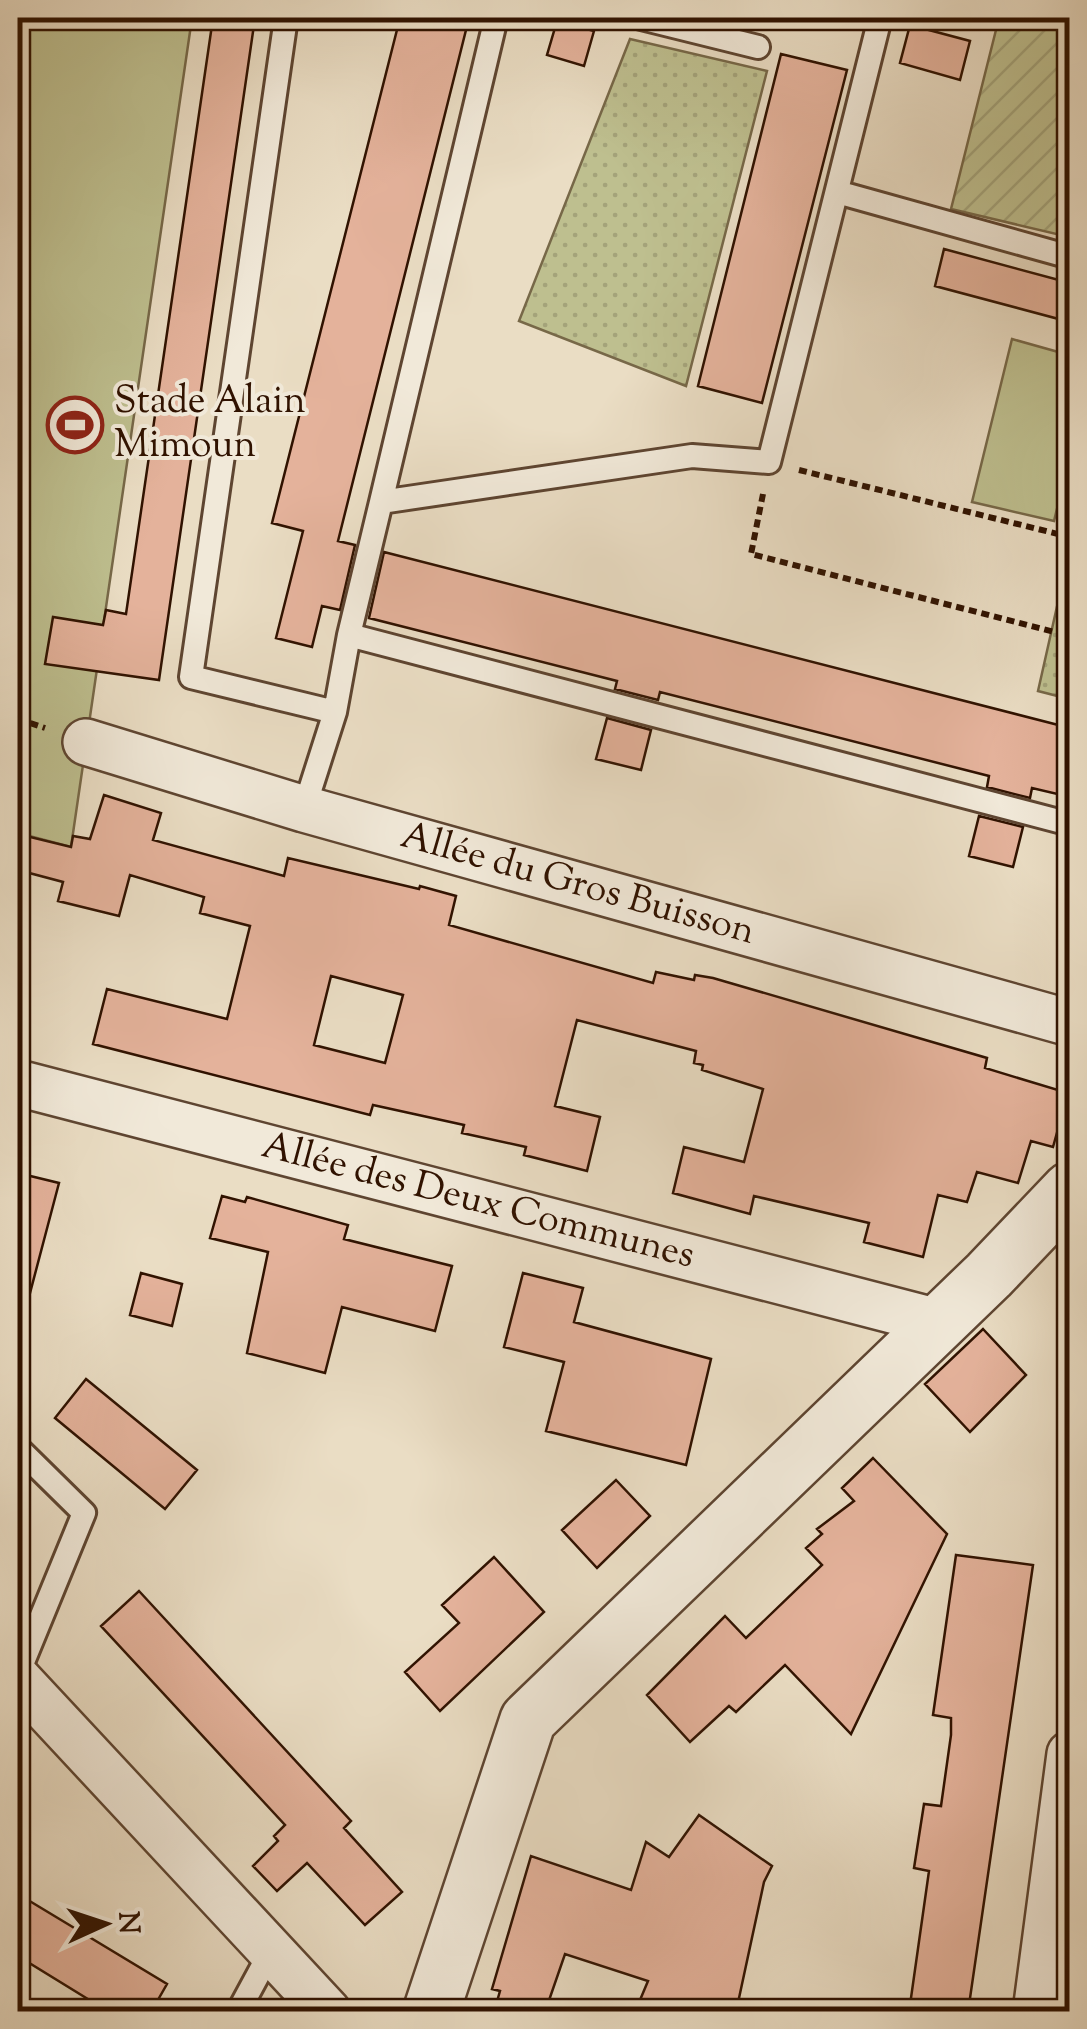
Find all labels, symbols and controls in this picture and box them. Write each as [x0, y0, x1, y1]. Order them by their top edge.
place label: Stade Alain Mimoun [114, 376, 306, 474]
sports icon: Stade Alain Mimoun [45, 395, 105, 455]
street label: Allée du Gros Buisson [394, 810, 761, 961]
street label: Allée des Deux Communes [255, 1120, 700, 1285]
north arrow [55, 1874, 155, 1974]
text: N [106, 1911, 148, 1935]

